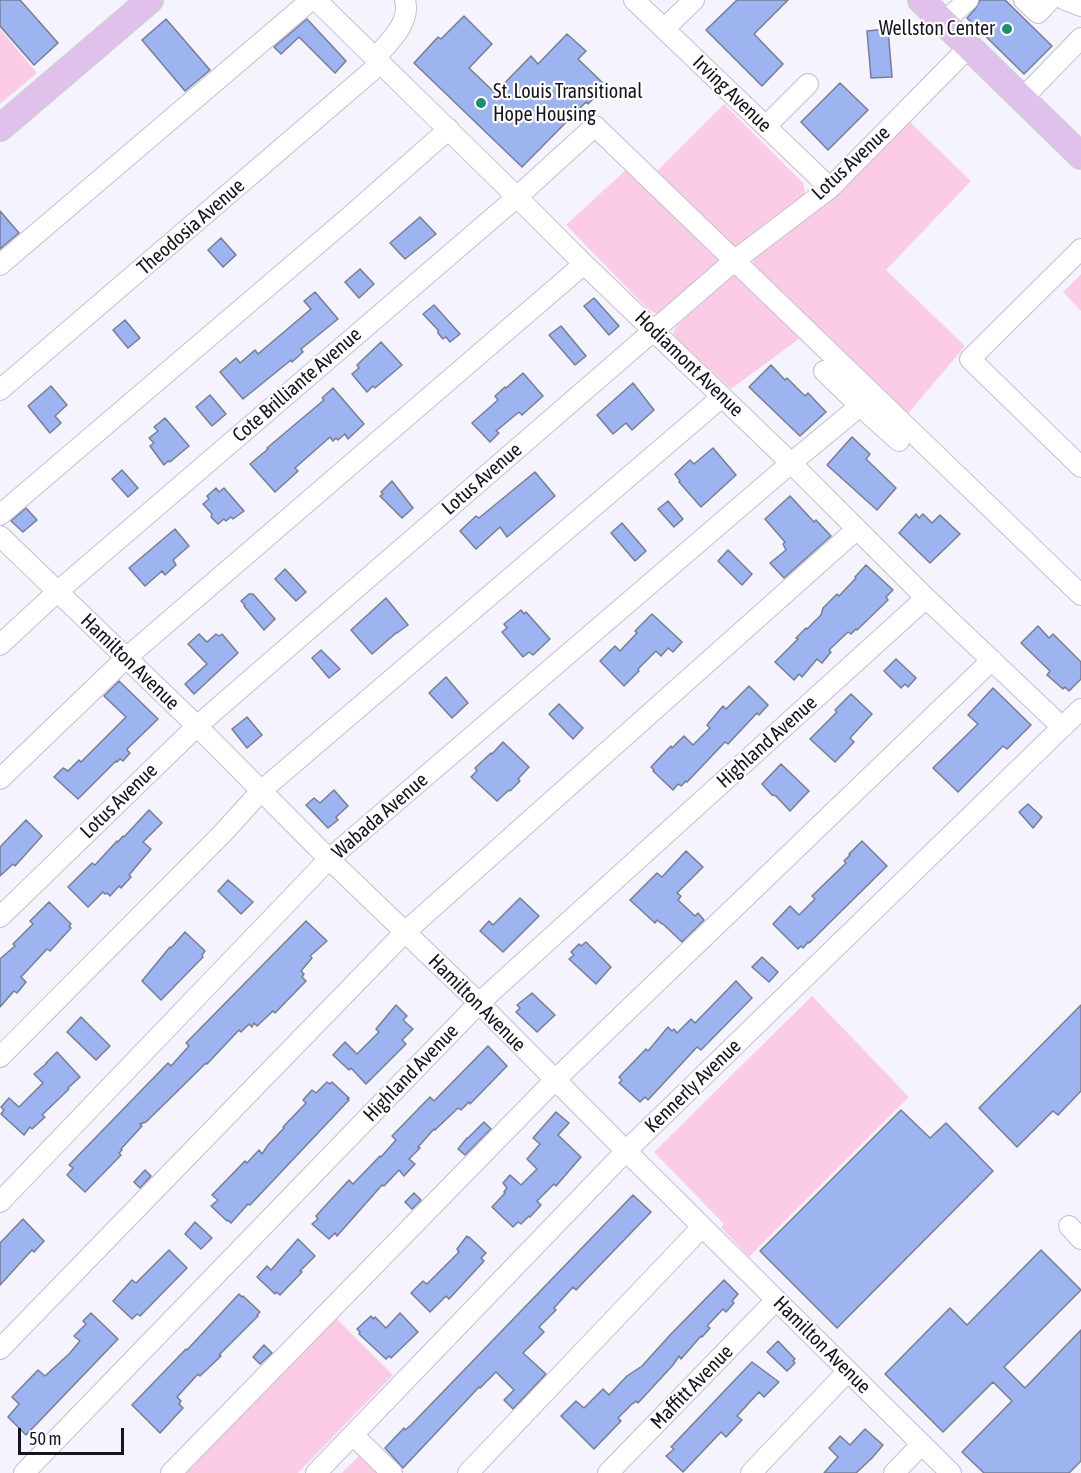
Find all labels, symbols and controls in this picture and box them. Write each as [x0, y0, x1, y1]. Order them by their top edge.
place label: Wellston Center [879, 17, 995, 41]
marker: Wellston Center [1000, 22, 1014, 36]
street label: Irving Avenue [688, 51, 776, 137]
place label: St. Louis Transitional Hope Housing [493, 80, 642, 127]
marker: St. Louis Transitional Hope Housing [474, 96, 488, 110]
street label: Lotus Avenue [807, 121, 895, 205]
street label: Theodosia Avenue [132, 174, 250, 280]
street label: Hodiamont Avenue [630, 306, 748, 422]
street label: Cote Brilliante Avenue [228, 323, 366, 447]
street label: Lotus Avenue [437, 438, 527, 520]
street label: Hamilton Avenue [76, 609, 184, 715]
street label: Highland Avenue [712, 691, 822, 793]
street label: Lotus Avenue [76, 758, 162, 844]
street label: Wabada Avenue [327, 768, 433, 864]
street label: Hamilton Avenue [423, 949, 531, 1057]
street label: Highland Avenue [358, 1019, 464, 1127]
street label: Kennerly Avenue [640, 1034, 746, 1138]
street label: Hamilton Avenue [768, 1291, 876, 1399]
street label: Maffitt Avenue [646, 1340, 738, 1434]
scale bar [21, 1416, 128, 1454]
text: 50 m [29, 1428, 61, 1449]

